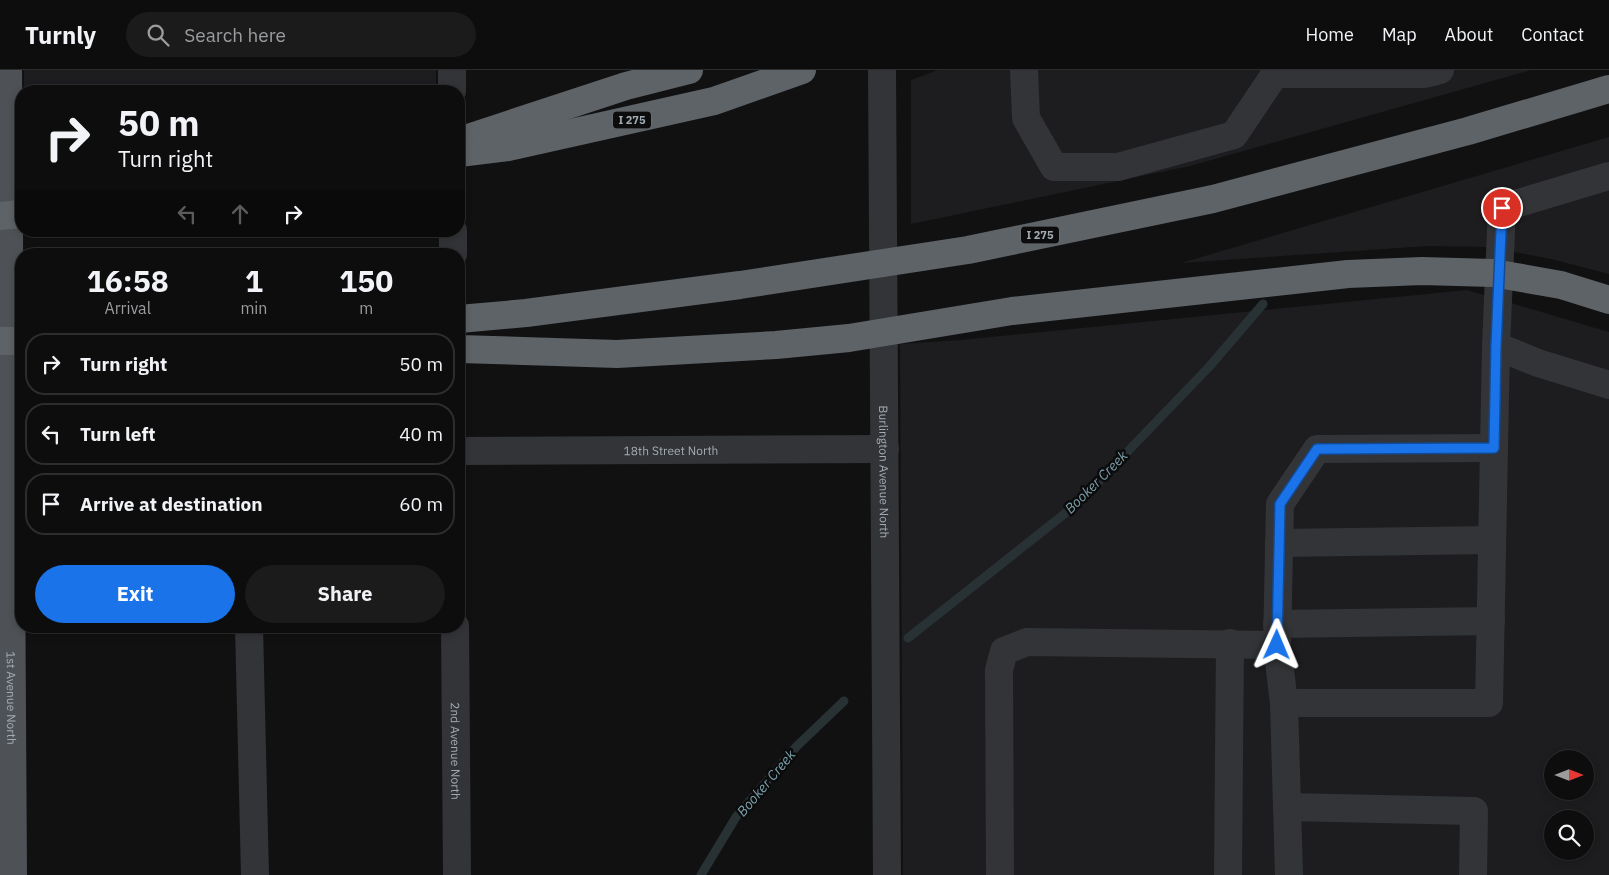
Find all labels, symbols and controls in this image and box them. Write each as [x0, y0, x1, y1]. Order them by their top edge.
search box [126, 12, 476, 57]
text: Turnly [25, 19, 96, 51]
icon: search [144, 21, 172, 49]
text: Search here [184, 23, 286, 47]
text: Home [1306, 23, 1354, 46]
text: Map [1382, 23, 1417, 46]
text: About [1445, 23, 1493, 46]
text: Contact [1521, 23, 1584, 46]
text: 50 m [118, 100, 200, 146]
icon: right [35, 105, 100, 170]
road number: I 275 [613, 112, 651, 128]
text: Turn right [118, 144, 213, 173]
pin [1481, 187, 1523, 229]
icon: arrive [1488, 194, 1516, 222]
icon: left [173, 200, 201, 228]
icon: ahead [226, 200, 254, 228]
icon: right [279, 200, 307, 228]
road number: I 275 [1021, 226, 1059, 244]
text: 16:58 [87, 261, 169, 300]
text: 1 [245, 261, 263, 300]
text: 150 [339, 261, 393, 300]
text: Arrival [104, 298, 151, 318]
text: min [240, 298, 267, 318]
text: m [359, 298, 373, 318]
icon: right [37, 350, 65, 378]
text: Turn right [80, 352, 167, 376]
text: 50 m [399, 352, 443, 376]
street label: Burlington Avenue North [877, 406, 892, 538]
icon: left [37, 420, 65, 448]
text: Turn left [80, 422, 156, 446]
text: 40 m [399, 422, 443, 446]
street label: 18th Street North [624, 442, 718, 458]
water label: Booker Creek [1061, 446, 1132, 517]
icon: arrive [37, 490, 65, 518]
text: Arrive at destination [80, 492, 263, 516]
text: 60 m [399, 492, 443, 516]
button: Exit [35, 565, 235, 623]
button: Share [245, 565, 445, 623]
position arrow [1250, 618, 1302, 670]
street label: 1st Avenue North [4, 651, 20, 745]
street label: 2nd Avenue North [448, 702, 464, 800]
water label: Booker Creek [733, 745, 800, 820]
north arrow [1544, 750, 1594, 800]
map controls [1544, 750, 1594, 860]
button: search [1544, 810, 1594, 860]

